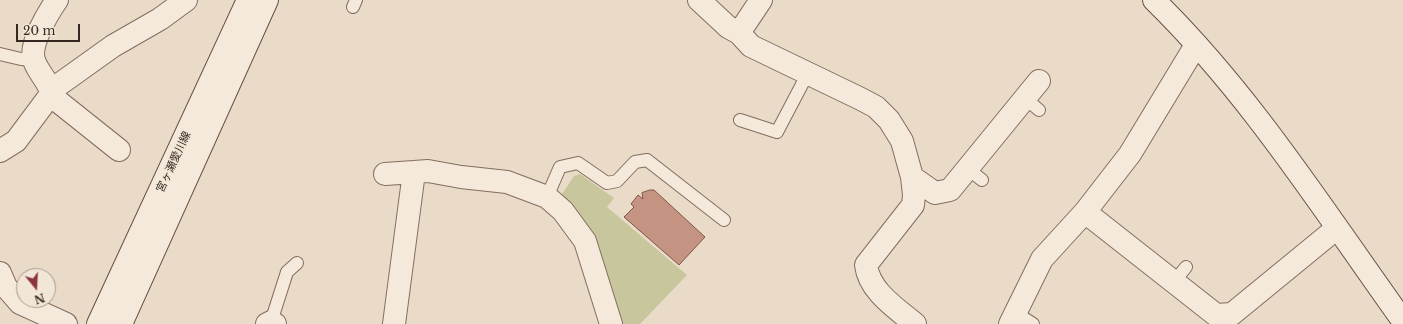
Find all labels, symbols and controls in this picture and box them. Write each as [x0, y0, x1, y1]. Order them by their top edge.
scale bar [18, 16, 82, 42]
text: 20 m [23, 23, 55, 38]
street label: 宮ヶ瀬愛川線 [154, 129, 194, 195]
north arrow [16, 268, 56, 308]
text: N [32, 290, 46, 307]

